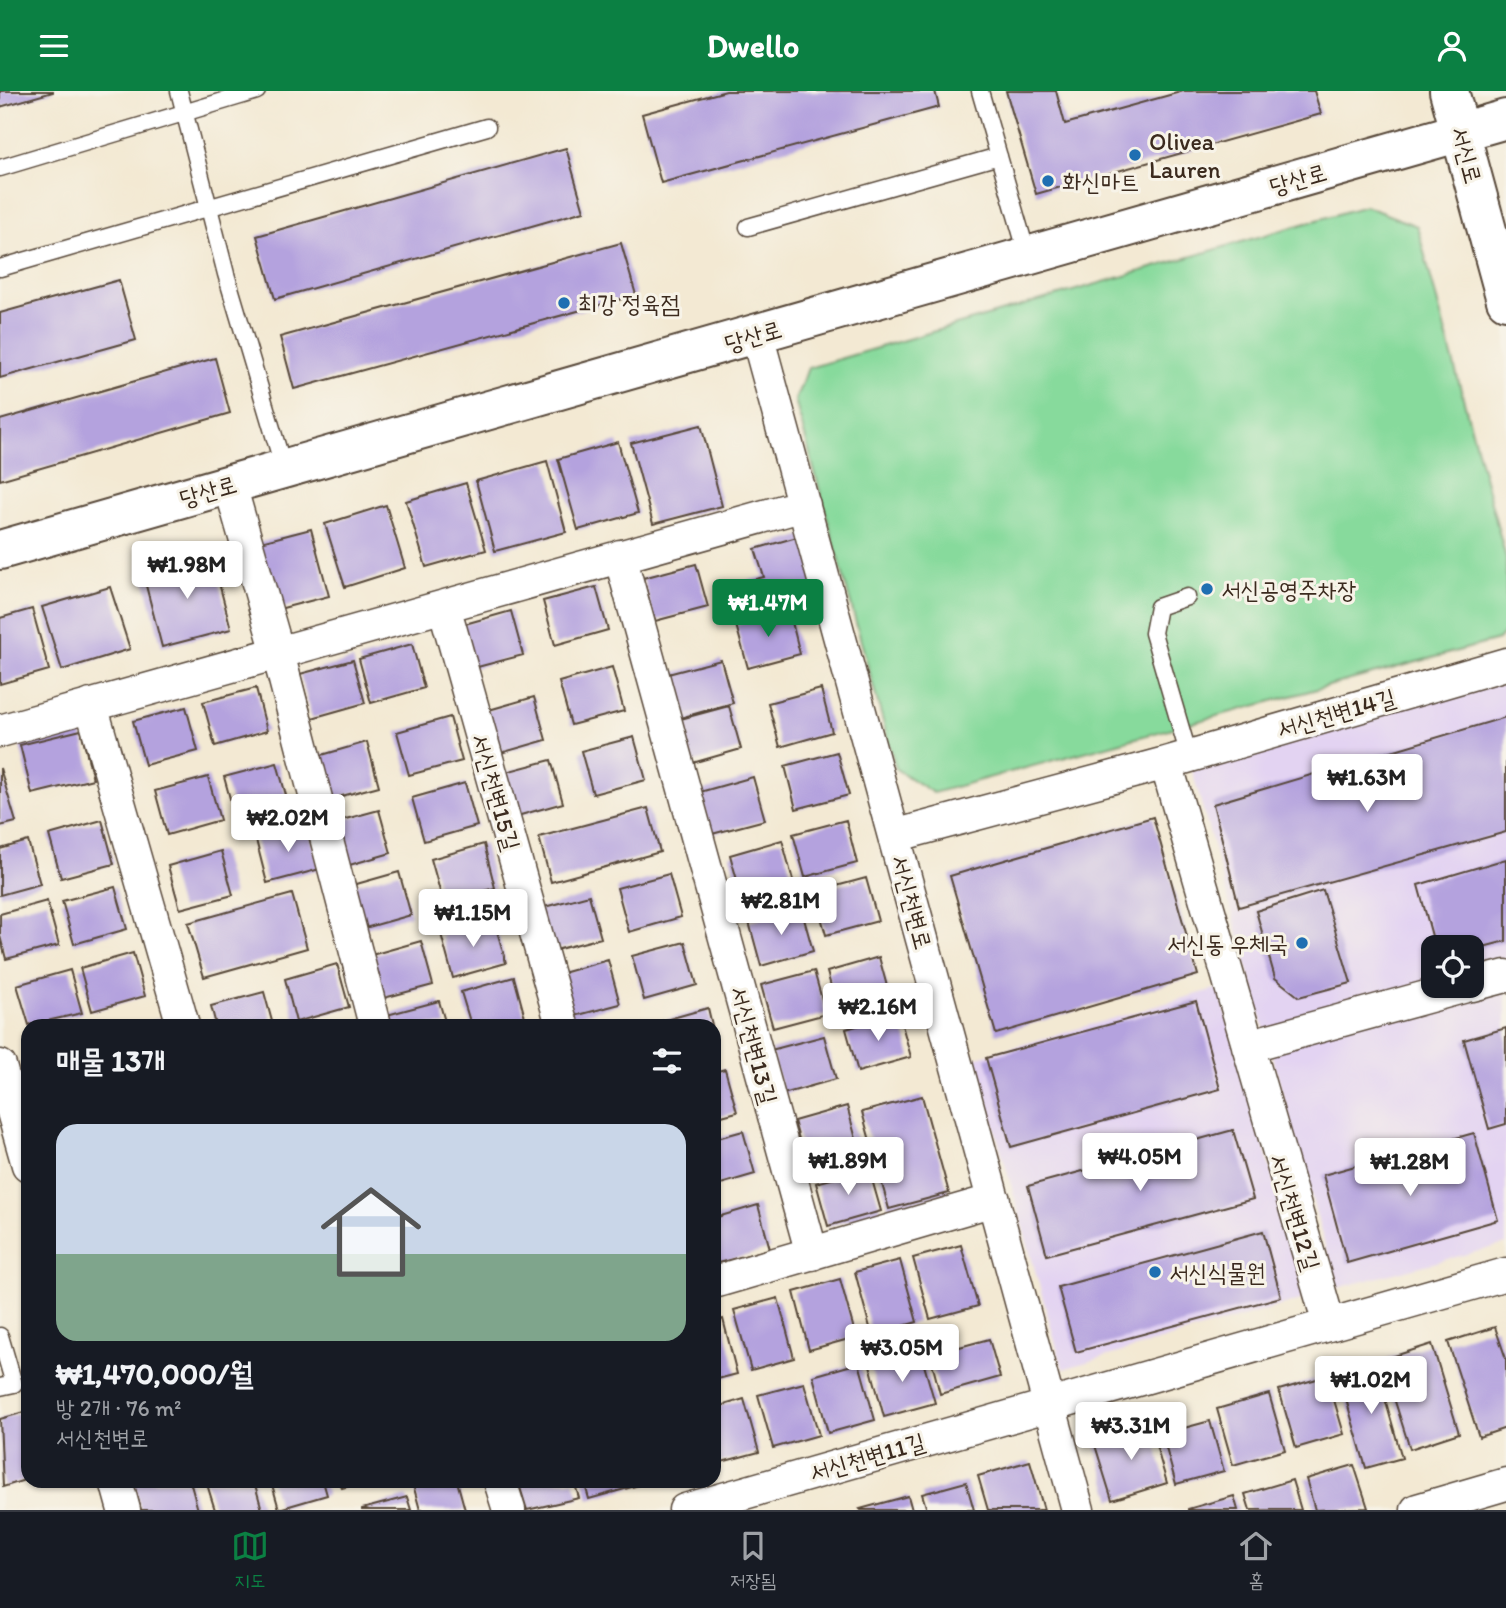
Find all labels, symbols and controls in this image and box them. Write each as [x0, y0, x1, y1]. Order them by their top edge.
icon: menu [35, 27, 73, 65]
text: Dwello [707, 27, 799, 65]
icon: person [1433, 27, 1471, 65]
street label: 서신로 [1445, 123, 1489, 187]
place label: Olivea Lauren [1149, 127, 1221, 184]
marker: Olivea Lauren [1127, 147, 1143, 163]
street label: 당산로 [1266, 157, 1330, 201]
place label: 화신마트 [1062, 167, 1139, 196]
marker: 화신마트 [1040, 173, 1056, 189]
place label: 최강 정육점 [578, 289, 680, 318]
marker: 최강 정육점 [556, 295, 572, 311]
street label: 당산로 [721, 314, 785, 358]
street label: 당산로 [176, 469, 240, 513]
pin: ₩1.98M [130, 541, 244, 601]
text: ₩1.98M [148, 550, 226, 578]
place label: 서신공영주차장 [1221, 575, 1356, 604]
pin: ₩1.47M [711, 580, 825, 639]
marker: 서신공영주차장 [1199, 581, 1215, 597]
text: ₩1.47M [728, 588, 808, 616]
street label: 서신천변14길 [1273, 682, 1399, 744]
street label: 서신천변15길 [465, 730, 527, 854]
pin: ₩1.63M [1310, 755, 1424, 814]
text: ₩1.63M [1328, 763, 1406, 791]
pin: ₩2.02M [231, 795, 345, 854]
text: ₩2.02M [247, 803, 329, 831]
street label: 서신천변로 [885, 852, 939, 952]
pin: ₩2.81M [724, 877, 838, 937]
text: ₩2.81M [742, 886, 820, 914]
pin: ₩1.15M [416, 889, 530, 949]
text: ₩1.15M [435, 898, 511, 926]
place label: 서신동 우체국 [1167, 929, 1288, 958]
marker: 서신동 우체국 [1294, 935, 1310, 951]
map controls [1421, 935, 1484, 998]
button: locate [1421, 935, 1484, 998]
street label: 서신천변13길 [724, 983, 784, 1107]
pin: ₩2.16M [821, 983, 935, 1043]
text: ₩2.16M [839, 992, 917, 1020]
text: 매물 13개 [56, 1042, 165, 1079]
icon: filters [648, 1042, 686, 1080]
pin: ₩4.05M [1083, 1133, 1197, 1193]
pin: ₩1.89M [791, 1137, 905, 1197]
pin: ₩1.28M [1353, 1139, 1467, 1198]
text: ₩4.05M [1098, 1142, 1182, 1170]
text: ₩1.89M [809, 1146, 887, 1174]
text: ₩1.28M [1371, 1147, 1449, 1175]
street label: 서신천변12길 [1264, 1150, 1326, 1274]
icon: home [308, 1169, 434, 1295]
place label: 서신식물원 [1169, 1258, 1266, 1287]
marker: 서신식물원 [1147, 1264, 1163, 1280]
pin: ₩3.05M [845, 1325, 959, 1384]
text: ₩3.05M [861, 1333, 943, 1361]
text: ₩1,470,000/월 [56, 1355, 253, 1392]
pin: ₩1.02M [1314, 1357, 1428, 1416]
text: ₩1.02M [1331, 1365, 1411, 1393]
text: 방 2개 · 76 m² [56, 1394, 181, 1422]
pin: ₩3.31M [1074, 1403, 1188, 1462]
text: ₩3.31M [1091, 1411, 1171, 1439]
text: 서신천변로 [56, 1424, 149, 1452]
street label: 서신천변11길 [806, 1427, 928, 1487]
tab: 지도 [231, 1527, 269, 1594]
tab: 저장됨 [730, 1527, 776, 1594]
tab: 홈 [1237, 1527, 1275, 1594]

